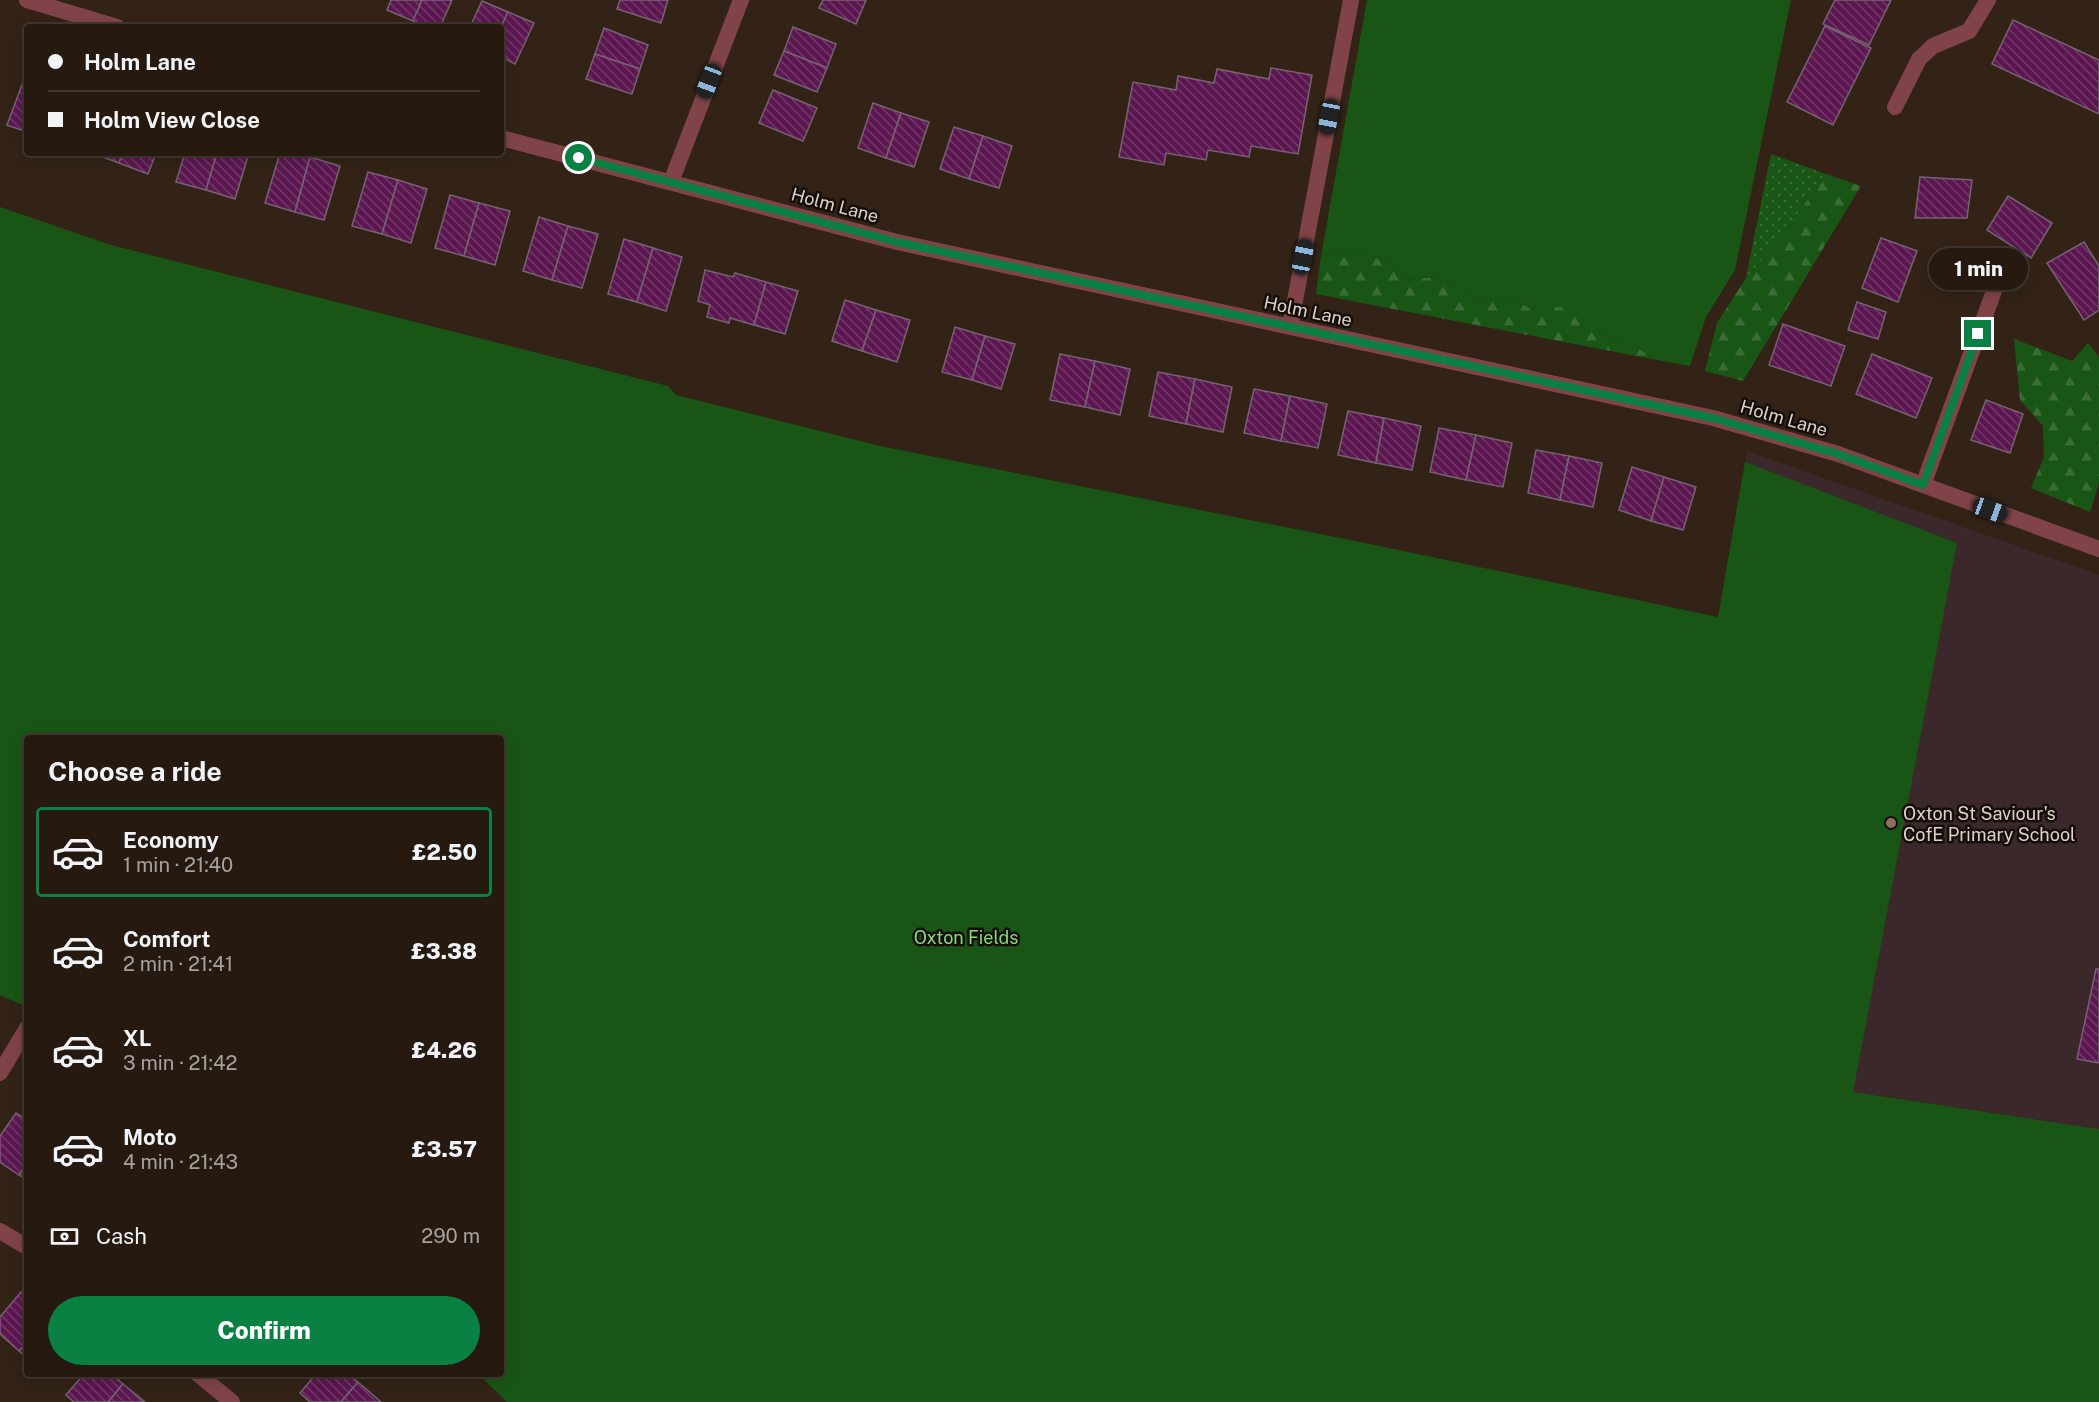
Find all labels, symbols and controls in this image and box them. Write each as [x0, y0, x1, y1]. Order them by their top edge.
text: Holm Lane [84, 49, 196, 75]
car [694, 61, 724, 101]
car [1317, 98, 1341, 136]
text: Holm View Close [84, 107, 260, 133]
route start [565, 144, 592, 171]
street label: Holm Lane [789, 183, 881, 227]
car [1291, 238, 1315, 276]
callout: 1 min [1928, 247, 2028, 289]
text: 1 min [1954, 257, 2003, 281]
street label: Holm Lane [1262, 291, 1354, 331]
route end [1964, 320, 1991, 347]
street label: Holm Lane [1738, 396, 1830, 440]
car [1970, 495, 2010, 525]
text: Choose a ride [48, 755, 222, 787]
place label: Oxton St Saviour's CofE Primary School [1903, 803, 2076, 845]
marker: Oxton St Saviour's CofE Primary School [1884, 816, 1898, 830]
icon: car [51, 825, 105, 879]
text: Economy [123, 827, 219, 853]
text: £2.50 [412, 839, 477, 865]
text: 1 min · 21:40 [123, 853, 233, 877]
icon: car [51, 924, 105, 978]
text: Comfort [123, 926, 210, 952]
park label: Oxton Fields [914, 927, 1018, 948]
text: £3.38 [411, 938, 477, 964]
text: 2 min · 21:41 [123, 952, 233, 976]
icon: car [51, 1023, 105, 1077]
text: XL [123, 1025, 151, 1051]
text: £4.26 [412, 1037, 477, 1063]
text: 3 min · 21:42 [123, 1051, 238, 1075]
icon: car [51, 1122, 105, 1176]
text: Moto [123, 1124, 177, 1150]
text: £3.57 [412, 1136, 477, 1162]
text: 4 min · 21:43 [123, 1150, 238, 1174]
icon: cash [48, 1220, 81, 1253]
text: Cash [96, 1223, 147, 1249]
text: 290 m [421, 1224, 480, 1248]
button: Confirm [48, 1296, 480, 1365]

